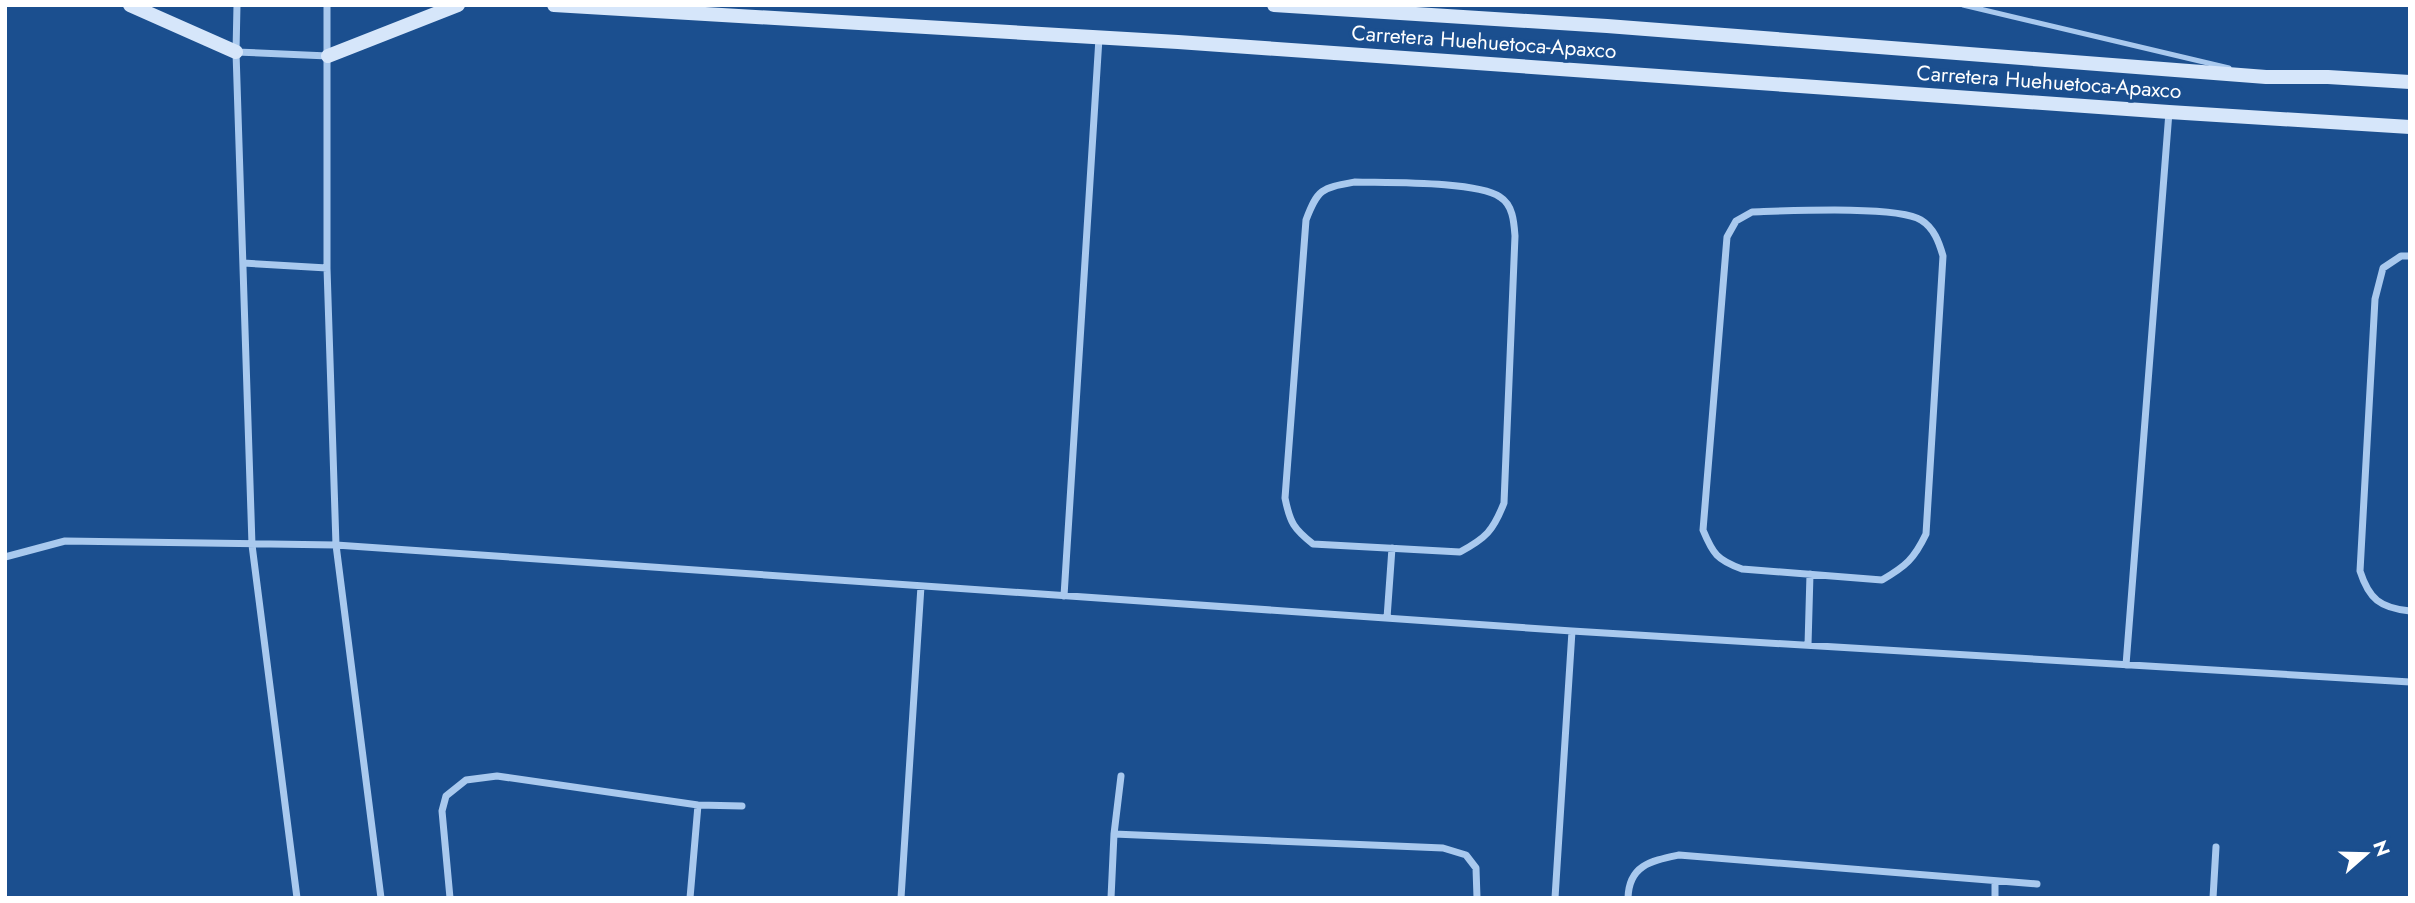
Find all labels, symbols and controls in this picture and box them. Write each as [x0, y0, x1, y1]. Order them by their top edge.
street label: Carretera Huehuetoca-Apaxco [1350, 18, 1618, 66]
street label: Carretera Huehuetoca-Apaxco [1915, 58, 2183, 106]
north arrow [2331, 819, 2401, 889]
text: N [2366, 837, 2397, 860]

